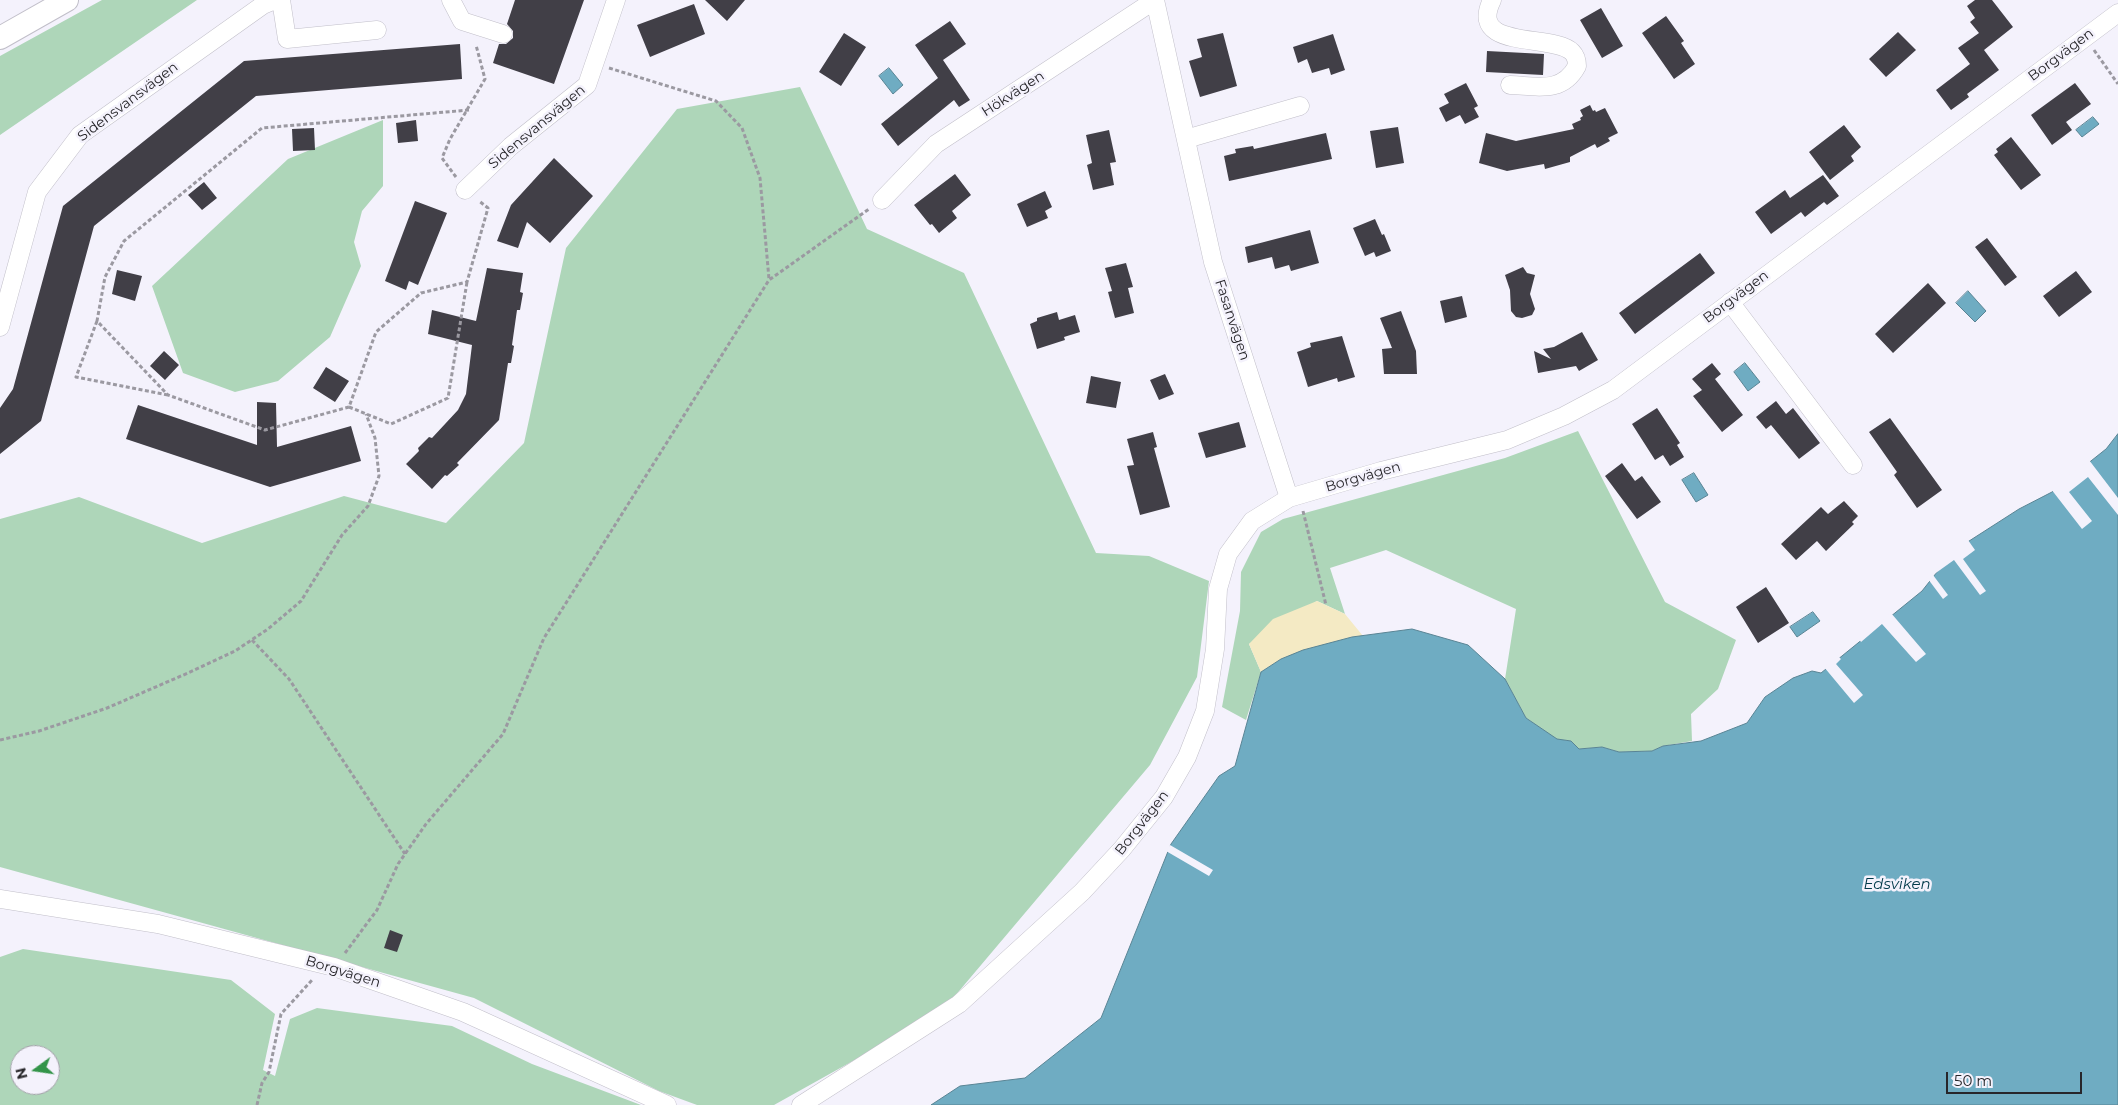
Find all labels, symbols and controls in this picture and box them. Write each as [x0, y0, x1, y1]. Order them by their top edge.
street label: Borgvägen [2025, 25, 2097, 85]
street label: Sidensvansvägen [75, 59, 181, 145]
street label: Hökvägen [979, 68, 1047, 120]
street label: Sidensvansvägen [485, 82, 589, 172]
street label: Borgvägen [1700, 267, 1772, 327]
street label: Fasanvägen [1211, 277, 1253, 363]
street label: Borgvägen [1323, 458, 1403, 496]
street label: Borgvägen [1112, 787, 1172, 859]
water label: Edsviken [1863, 876, 1931, 894]
street label: Borgvägen [304, 953, 382, 991]
north arrow [10, 1045, 60, 1095]
scale bar [1948, 1062, 2084, 1094]
text: N [11, 1066, 32, 1081]
text: 50 m [1954, 1071, 1992, 1090]

